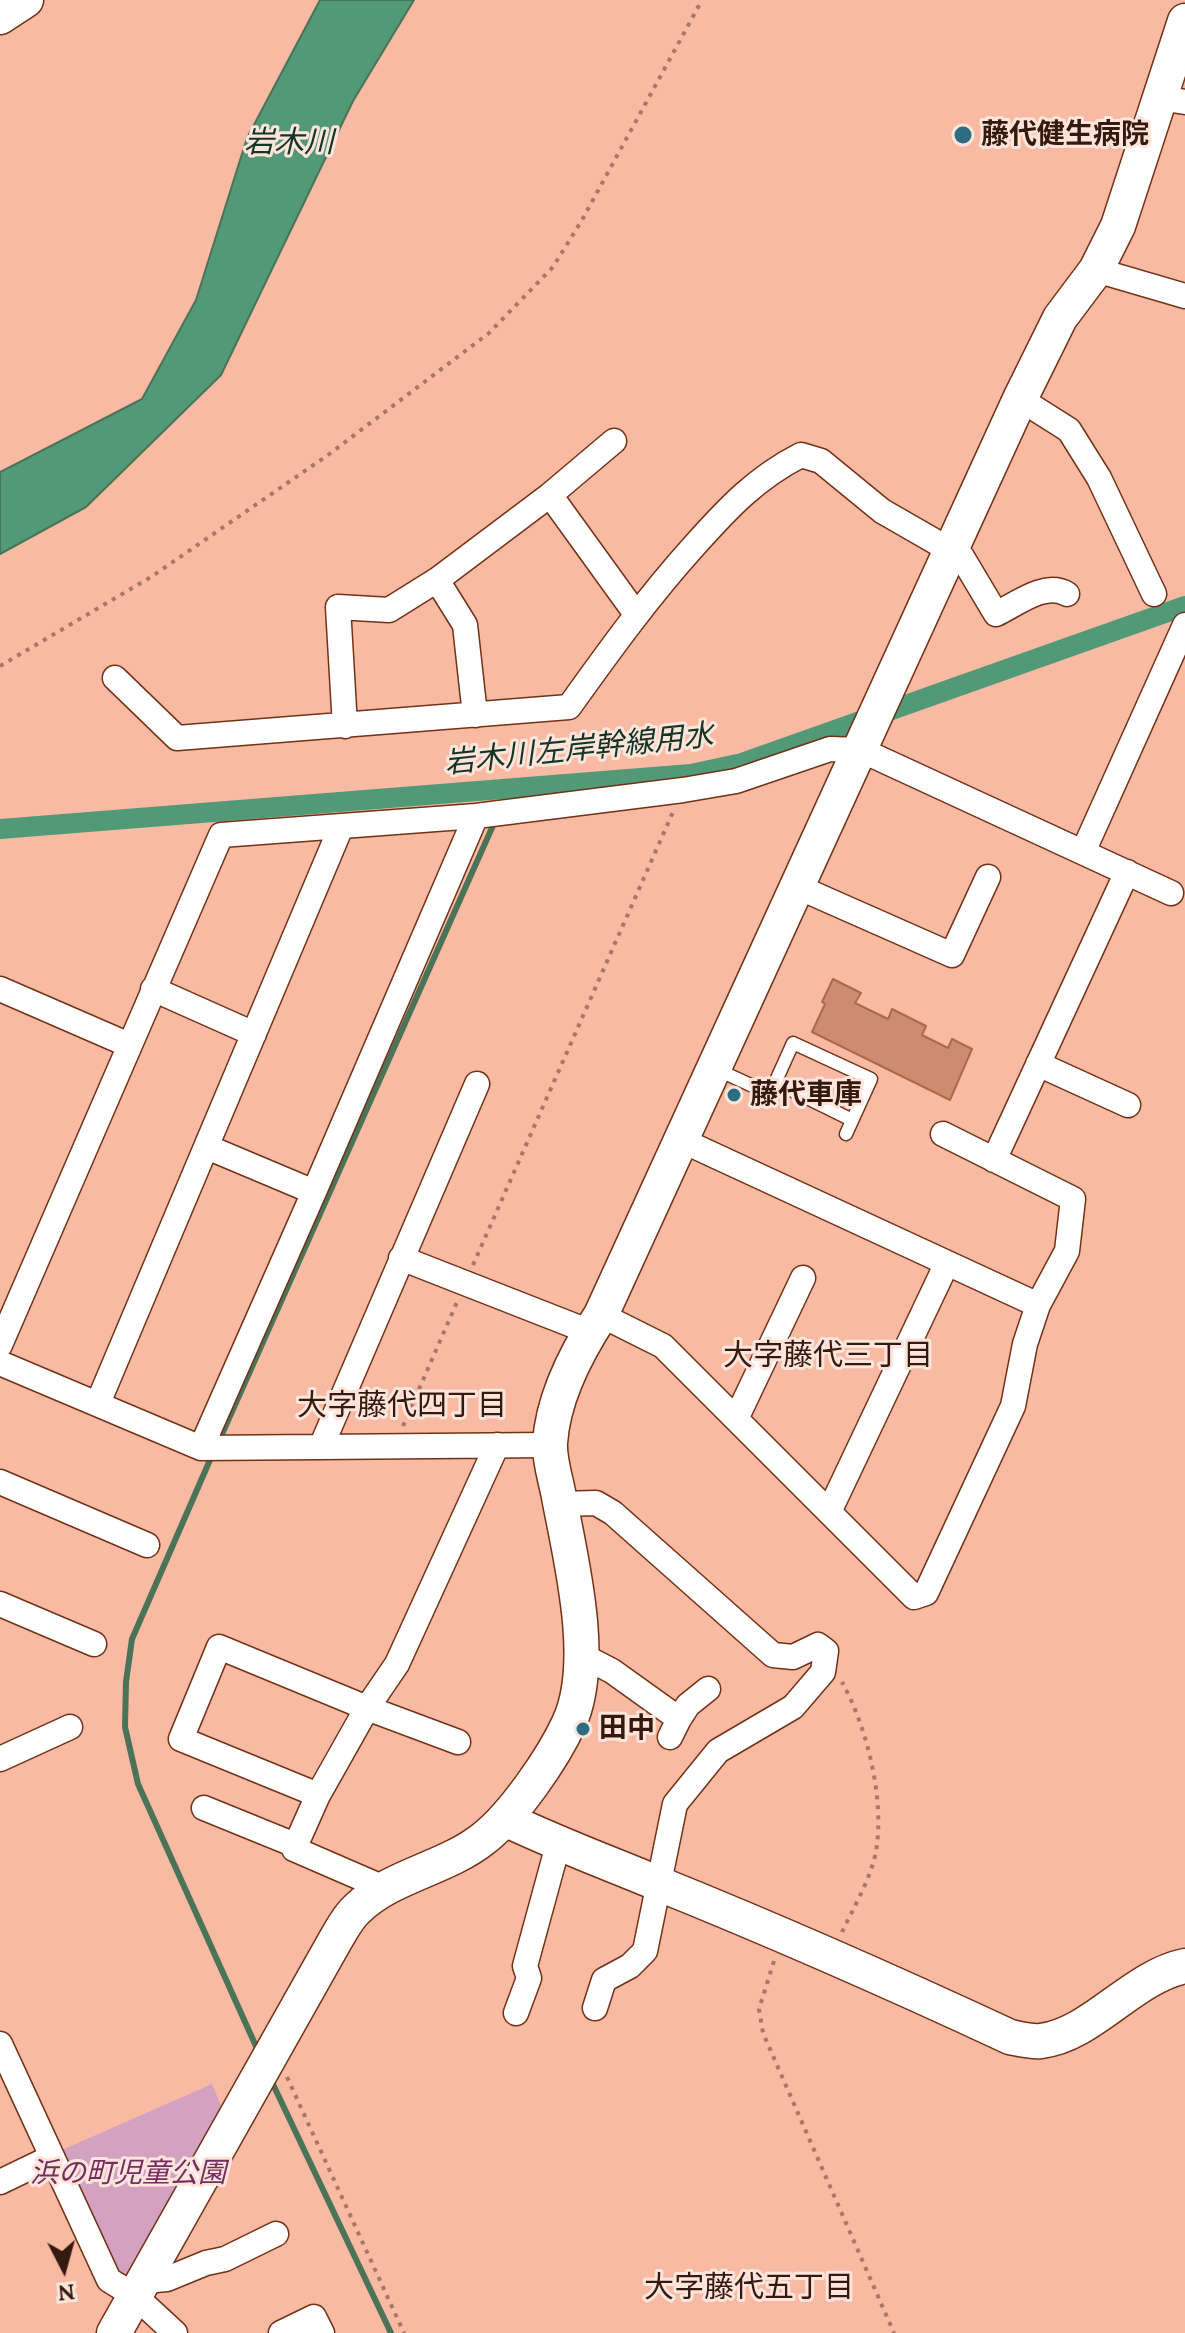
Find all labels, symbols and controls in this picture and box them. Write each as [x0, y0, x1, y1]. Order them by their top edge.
place label: 藤代健生病院 [981, 118, 1149, 152]
marker: 藤代健生病院 [952, 124, 974, 146]
water label: 岩木川 [244, 125, 334, 161]
water label: 岩木川左岸幹線用水 [443, 718, 715, 782]
place label: 藤代車庫 [750, 1078, 862, 1112]
marker: 藤代車庫 [725, 1086, 743, 1104]
district label: 大字藤代三丁目 [723, 1338, 933, 1374]
district label: 大字藤代四丁目 [297, 1388, 507, 1424]
place label: 田中 [599, 1712, 655, 1746]
marker: 田中 [574, 1720, 592, 1738]
park label: 浜の町児童公園 [30, 2157, 226, 2191]
north arrow [24, 2229, 104, 2309]
district label: 大字藤代五丁目 [644, 2270, 854, 2306]
text: N [57, 2278, 76, 2308]

